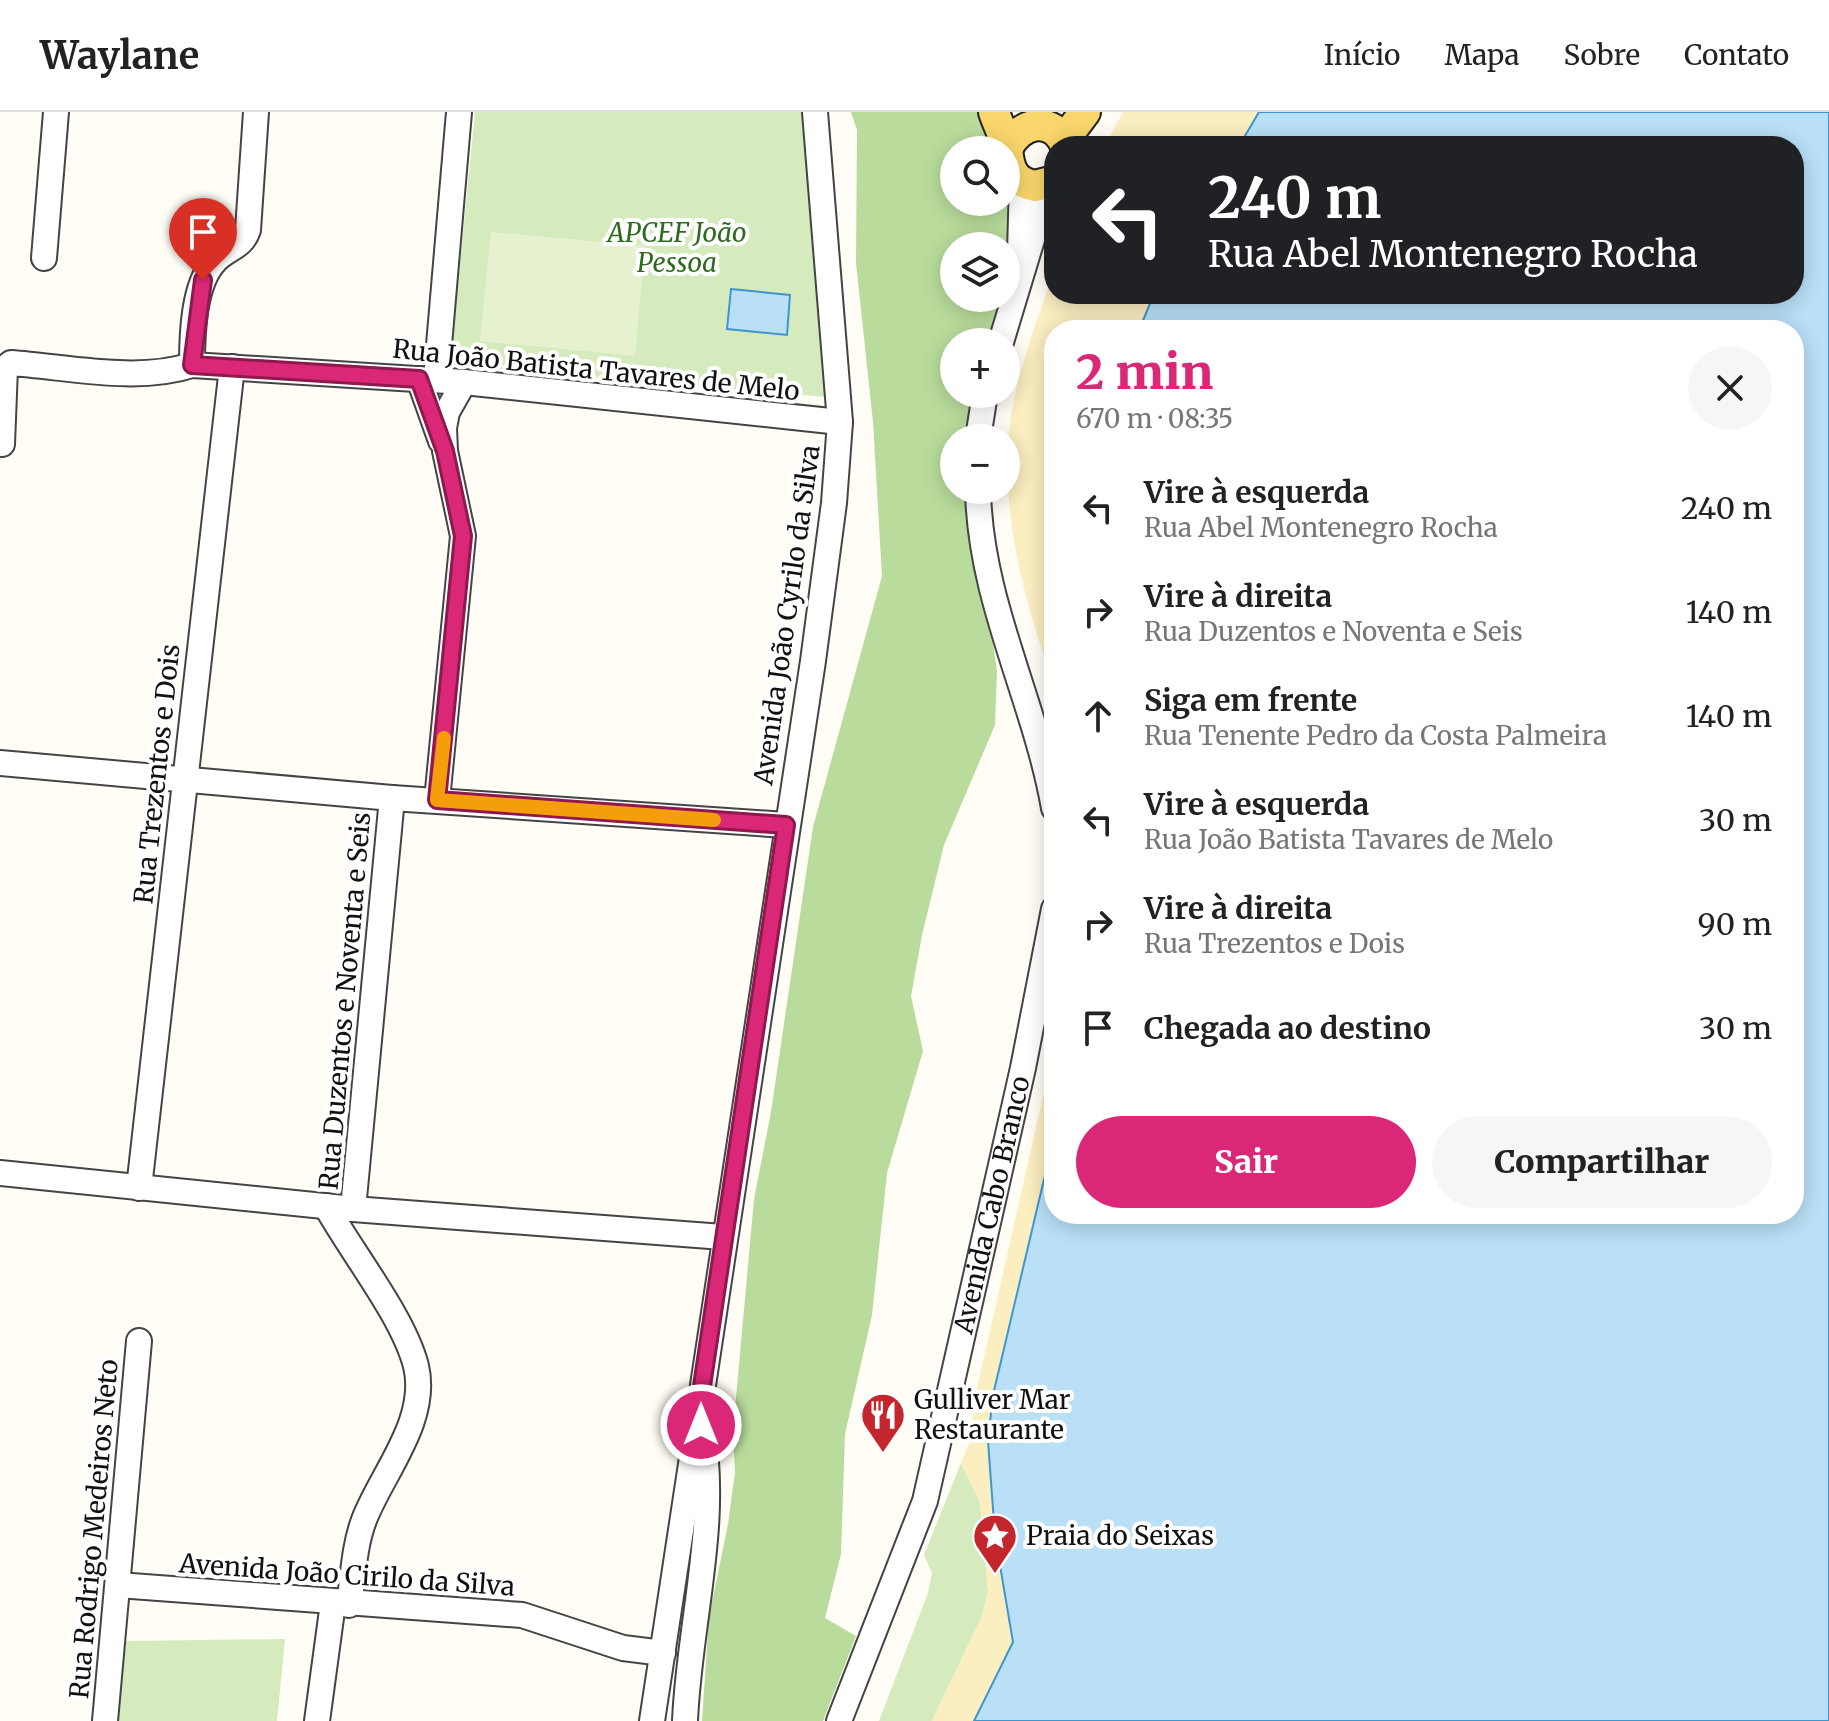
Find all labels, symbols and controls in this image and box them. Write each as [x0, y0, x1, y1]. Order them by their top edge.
text: Waylane [40, 32, 199, 79]
text: Início [1324, 37, 1400, 73]
text: Mapa [1444, 37, 1519, 73]
text: Sobre [1563, 37, 1640, 73]
text: Contato [1684, 37, 1789, 73]
map controls [940, 136, 1020, 504]
button: search [940, 136, 1020, 216]
text: 240 m [1208, 163, 1381, 233]
icon: left [1076, 168, 1180, 272]
pin [169, 198, 237, 280]
icon: arrive [181, 210, 225, 254]
park label: APCEF João Pessoa [605, 216, 747, 279]
button: layers [940, 232, 1020, 312]
text: Rua Abel Montenegro Rocha [1208, 232, 1698, 277]
button: + [940, 328, 1020, 408]
street label: Rua João Batista Tavares de Melo [391, 332, 801, 407]
text: 2 min [1076, 342, 1213, 402]
button: close [1688, 346, 1772, 430]
text: 670 m · 08:35 [1076, 402, 1233, 435]
button: − [940, 424, 1020, 504]
street label: Avenida João Cyrilo da Silva [746, 443, 827, 788]
text: Vire à esquerda [1144, 473, 1369, 511]
icon: left [1076, 486, 1120, 530]
text: 240 m [1681, 489, 1772, 527]
text: Rua Abel Montenegro Rocha [1144, 511, 1498, 544]
text: Vire à direita [1144, 577, 1332, 615]
icon: right [1076, 590, 1120, 634]
text: 140 m [1686, 593, 1772, 631]
text: Rua Duzentos e Noventa e Seis [1144, 615, 1523, 648]
street label: Rua Trezentos e Dois [126, 642, 187, 905]
text: Siga em frente [1144, 681, 1357, 719]
icon: ahead [1076, 694, 1120, 738]
text: 140 m [1686, 697, 1772, 735]
text: Rua Tenente Pedro da Costa Palmeira [1144, 719, 1607, 752]
text: Vire à esquerda [1144, 785, 1369, 823]
icon: left [1076, 798, 1120, 842]
text: 30 m [1699, 801, 1772, 839]
street label: Rua Duzentos e Noventa e Seis [312, 811, 377, 1191]
text: Rua João Batista Tavares de Melo [1144, 823, 1553, 856]
text: Vire à direita [1144, 889, 1332, 927]
icon: right [1076, 902, 1120, 946]
text: 90 m [1698, 905, 1772, 943]
text: Rua Trezentos e Dois [1144, 927, 1405, 960]
icon: arrive [1076, 1006, 1120, 1050]
text: Chegada ao destino [1144, 1009, 1431, 1047]
text: 30 m [1699, 1009, 1772, 1047]
street label: Avenida Cabo Branco [946, 1073, 1037, 1337]
button: Sair [1076, 1116, 1416, 1208]
button: Compartilhar [1432, 1116, 1772, 1208]
street label: Rua Rodrigo Medeiros Neto [62, 1358, 125, 1700]
position arrow [659, 1383, 743, 1467]
place label: Gulliver Mar Restaurante [914, 1383, 1071, 1446]
restaurant icon: Gulliver Mar Restaurante [859, 1391, 907, 1454]
place icon: Praia do Seixas [971, 1512, 1019, 1575]
place label: Praia do Seixas [1026, 1519, 1214, 1552]
street label: Avenida João Cirilo da Silva [177, 1546, 516, 1603]

